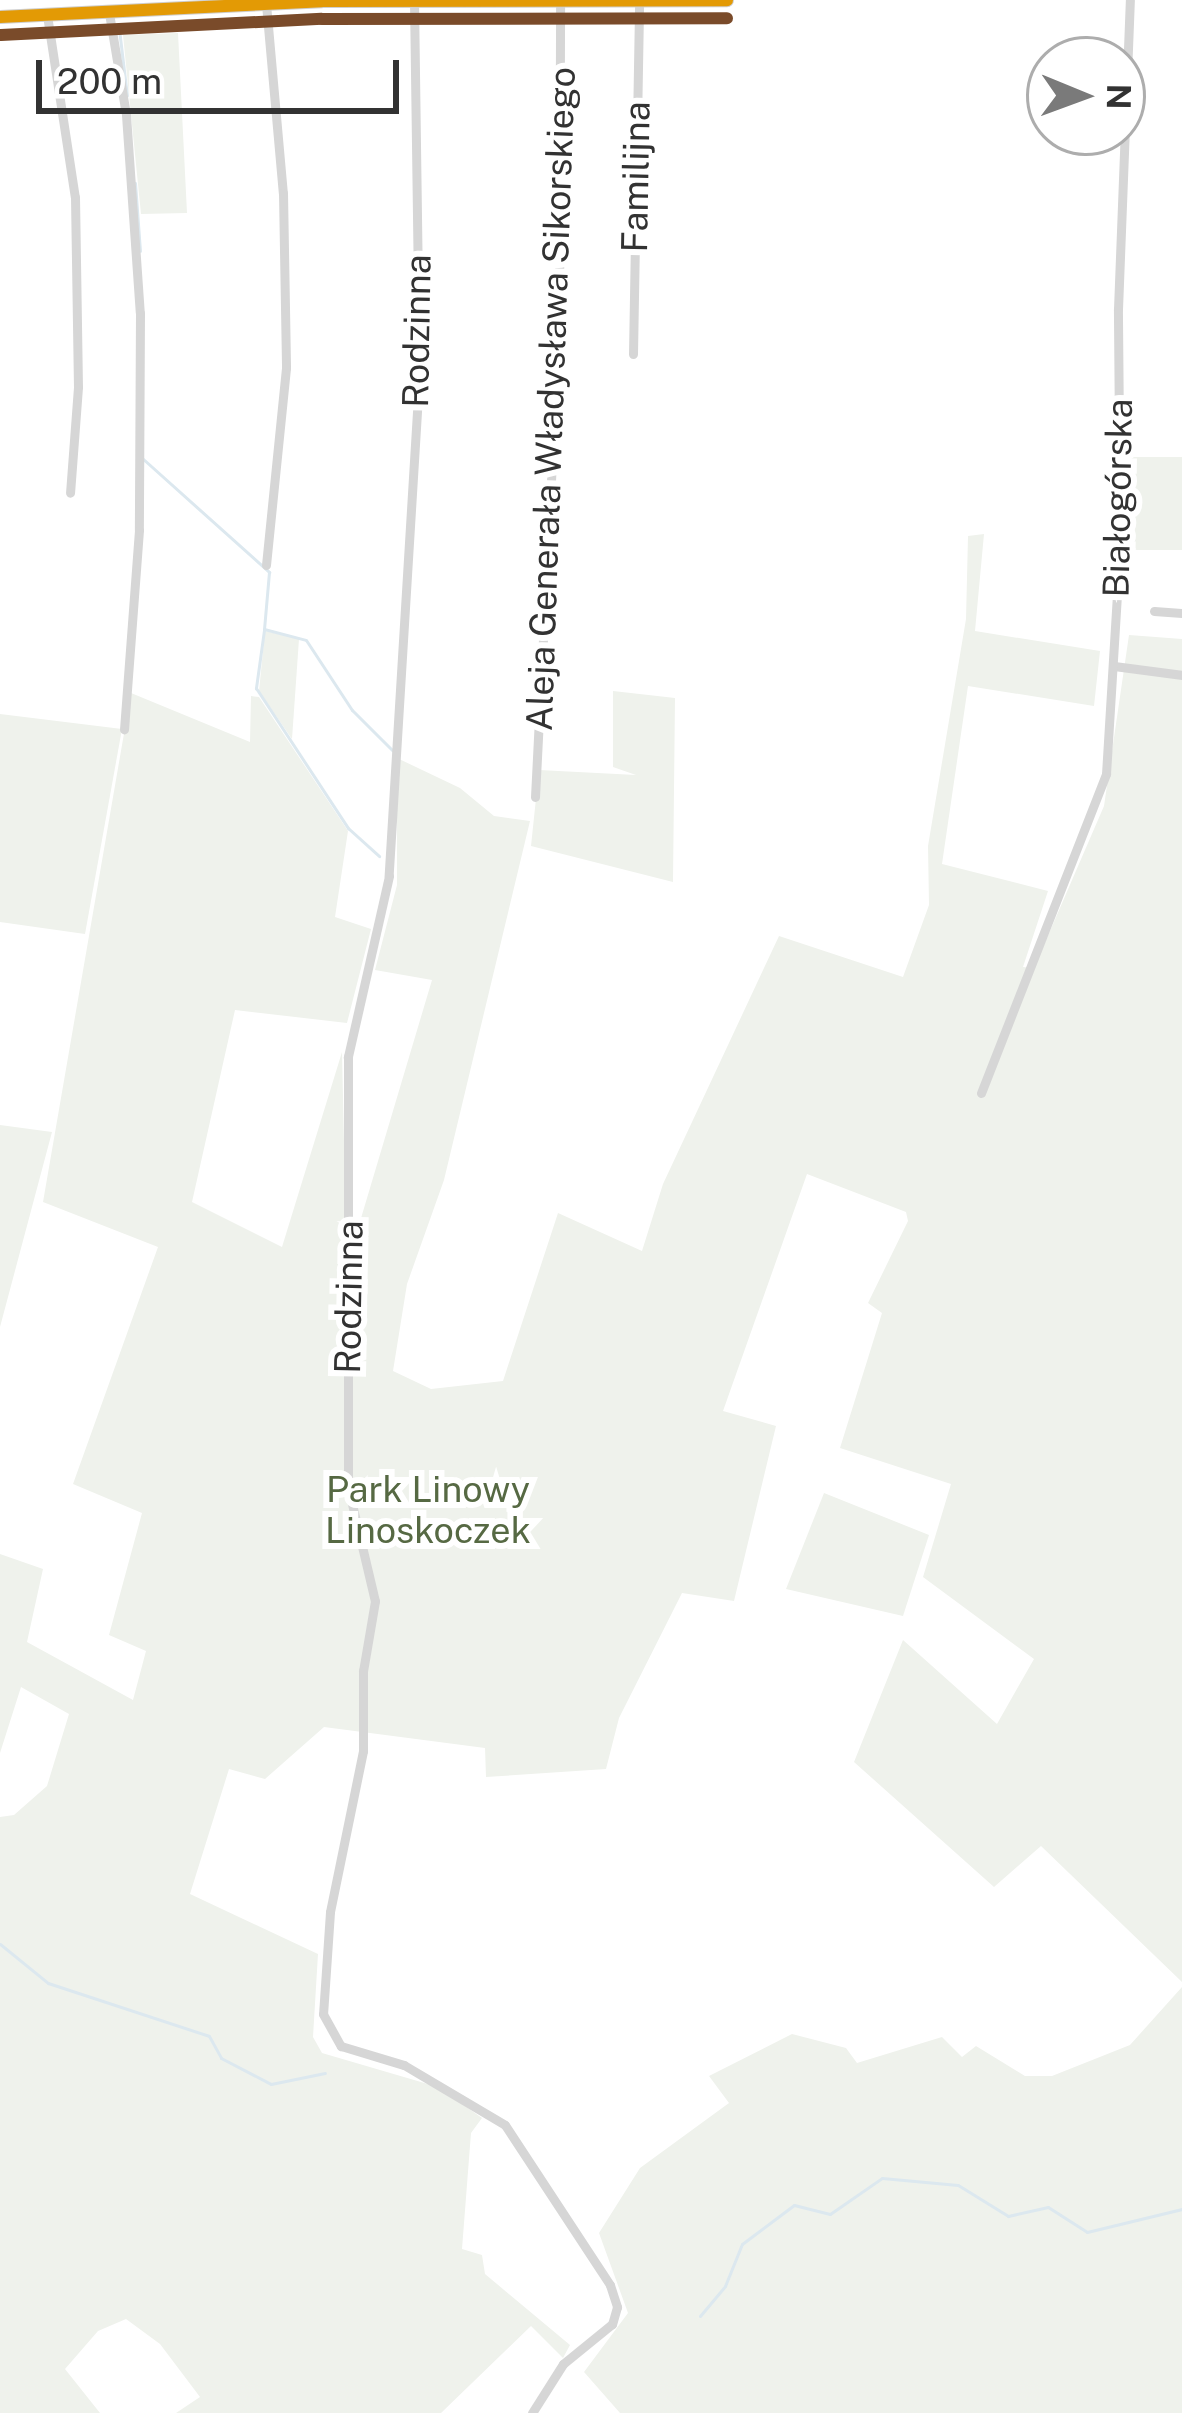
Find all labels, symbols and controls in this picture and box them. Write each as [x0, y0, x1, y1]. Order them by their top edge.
scale bar [42, 36, 405, 110]
north arrow [1026, 36, 1146, 156]
text: 200 m [57, 60, 162, 102]
street label: Aleja Generała Władysława Sikorskiego [518, 66, 584, 732]
text: N [1100, 83, 1138, 110]
street label: Familijna [613, 101, 659, 253]
street label: Rodzinna [394, 254, 440, 408]
street label: Białogórska [1095, 398, 1141, 598]
street label: Rodzinna [326, 1220, 372, 1374]
park label: Park Linowy Linoskoczek [325, 1467, 531, 1552]

